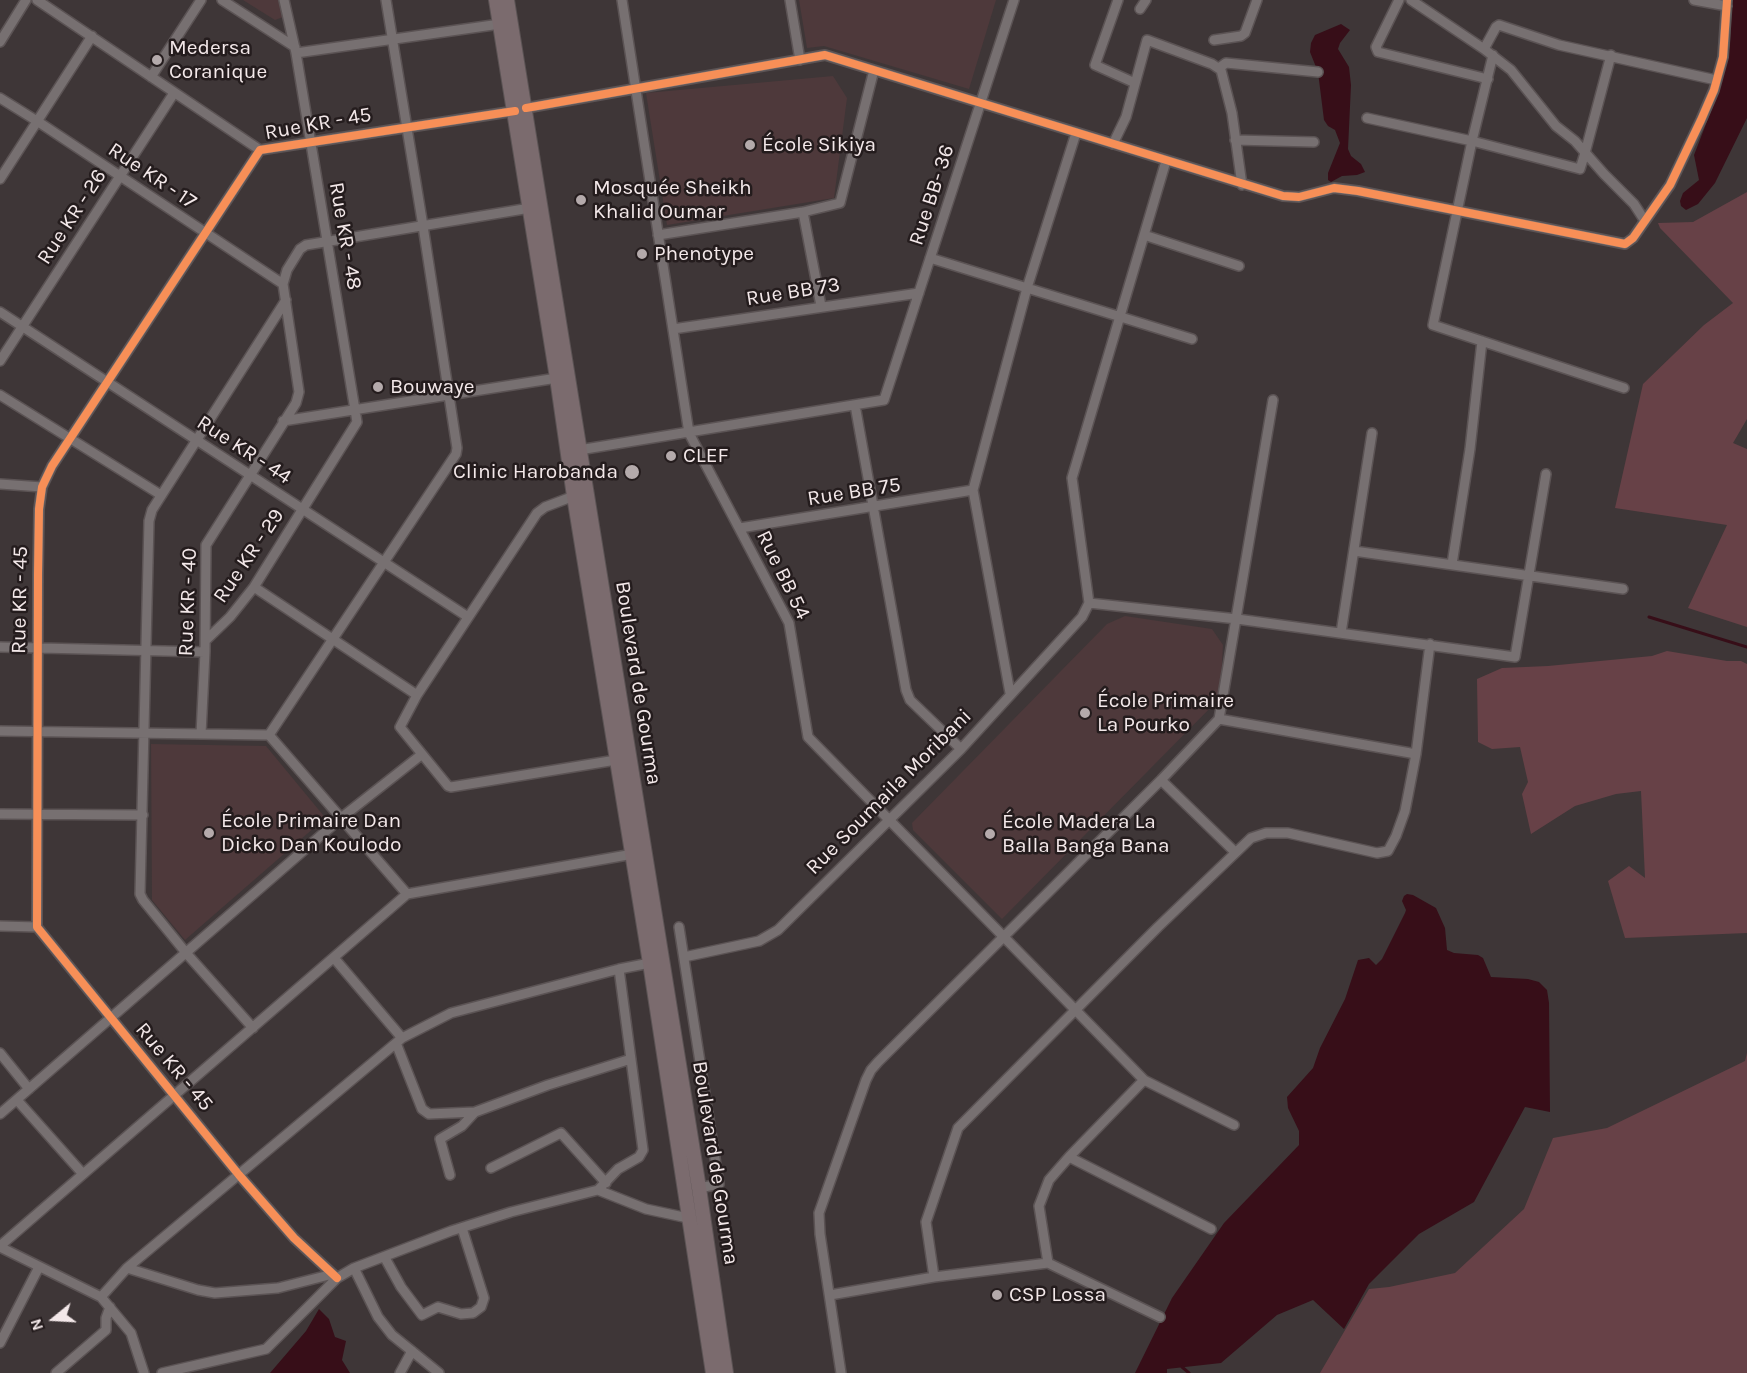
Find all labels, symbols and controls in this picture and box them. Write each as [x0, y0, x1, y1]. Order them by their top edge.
place label: Medersa Coranique [169, 35, 267, 85]
marker: Medersa Coranique [150, 53, 164, 67]
street label: Rue KR - 45 [263, 102, 373, 146]
place label: École Sikiya [762, 132, 876, 158]
street label: Rue KR - 17 [103, 137, 201, 215]
marker: École Sikiya [743, 138, 757, 152]
street label: Rue BB- 36 [904, 142, 960, 248]
street label: Rue KR - 26 [32, 165, 112, 269]
place label: Mosquée Sheikh Khalid Oumar [593, 175, 752, 225]
street label: Rue KR - 48 [323, 180, 367, 292]
marker: Mosquée Sheikh Khalid Oumar [574, 193, 588, 207]
place label: Phenotype [654, 241, 754, 267]
marker: Phenotype [635, 247, 649, 261]
street label: Rue BB 73 [744, 272, 842, 312]
place label: Bouwaye [390, 374, 475, 400]
marker: Bouwaye [371, 380, 385, 394]
street label: Rue KR - 44 [192, 410, 296, 490]
place label: CLEF [683, 443, 728, 469]
marker: CLEF [664, 449, 678, 463]
place label: Clinic Harobanda [453, 459, 618, 485]
marker: Clinic Harobanda [623, 463, 641, 481]
street label: Rue BB 75 [806, 472, 902, 512]
street label: Rue KR - 29 [208, 504, 290, 608]
street label: Rue BB 54 [751, 526, 815, 624]
street label: Rue KR - 45 [6, 546, 34, 654]
street label: Rue KR - 40 [174, 547, 202, 657]
street label: Boulevard de Gourma [609, 579, 667, 787]
place label: École Primaire La Pourko [1097, 688, 1234, 738]
street label: Rue Soumaila Moribani [801, 704, 977, 880]
marker: École Primaire La Pourko [1078, 706, 1092, 720]
place label: École Primaire Dan Dicko Dan Koulodo [221, 808, 402, 858]
place label: École Madera La Balla Banga Bana [1002, 809, 1169, 859]
marker: École Primaire Dan Dicko Dan Koulodo [202, 826, 216, 840]
marker: École Madera La Balla Banga Bana [983, 827, 997, 841]
street label: Rue KR - 45 [130, 1018, 218, 1116]
street label: Boulevard de Gourma [686, 1059, 744, 1267]
place label: CSP Lossa [1009, 1282, 1106, 1308]
marker: CSP Lossa [990, 1288, 1004, 1302]
north arrow [24, 1289, 84, 1349]
text: N [26, 1316, 47, 1333]

